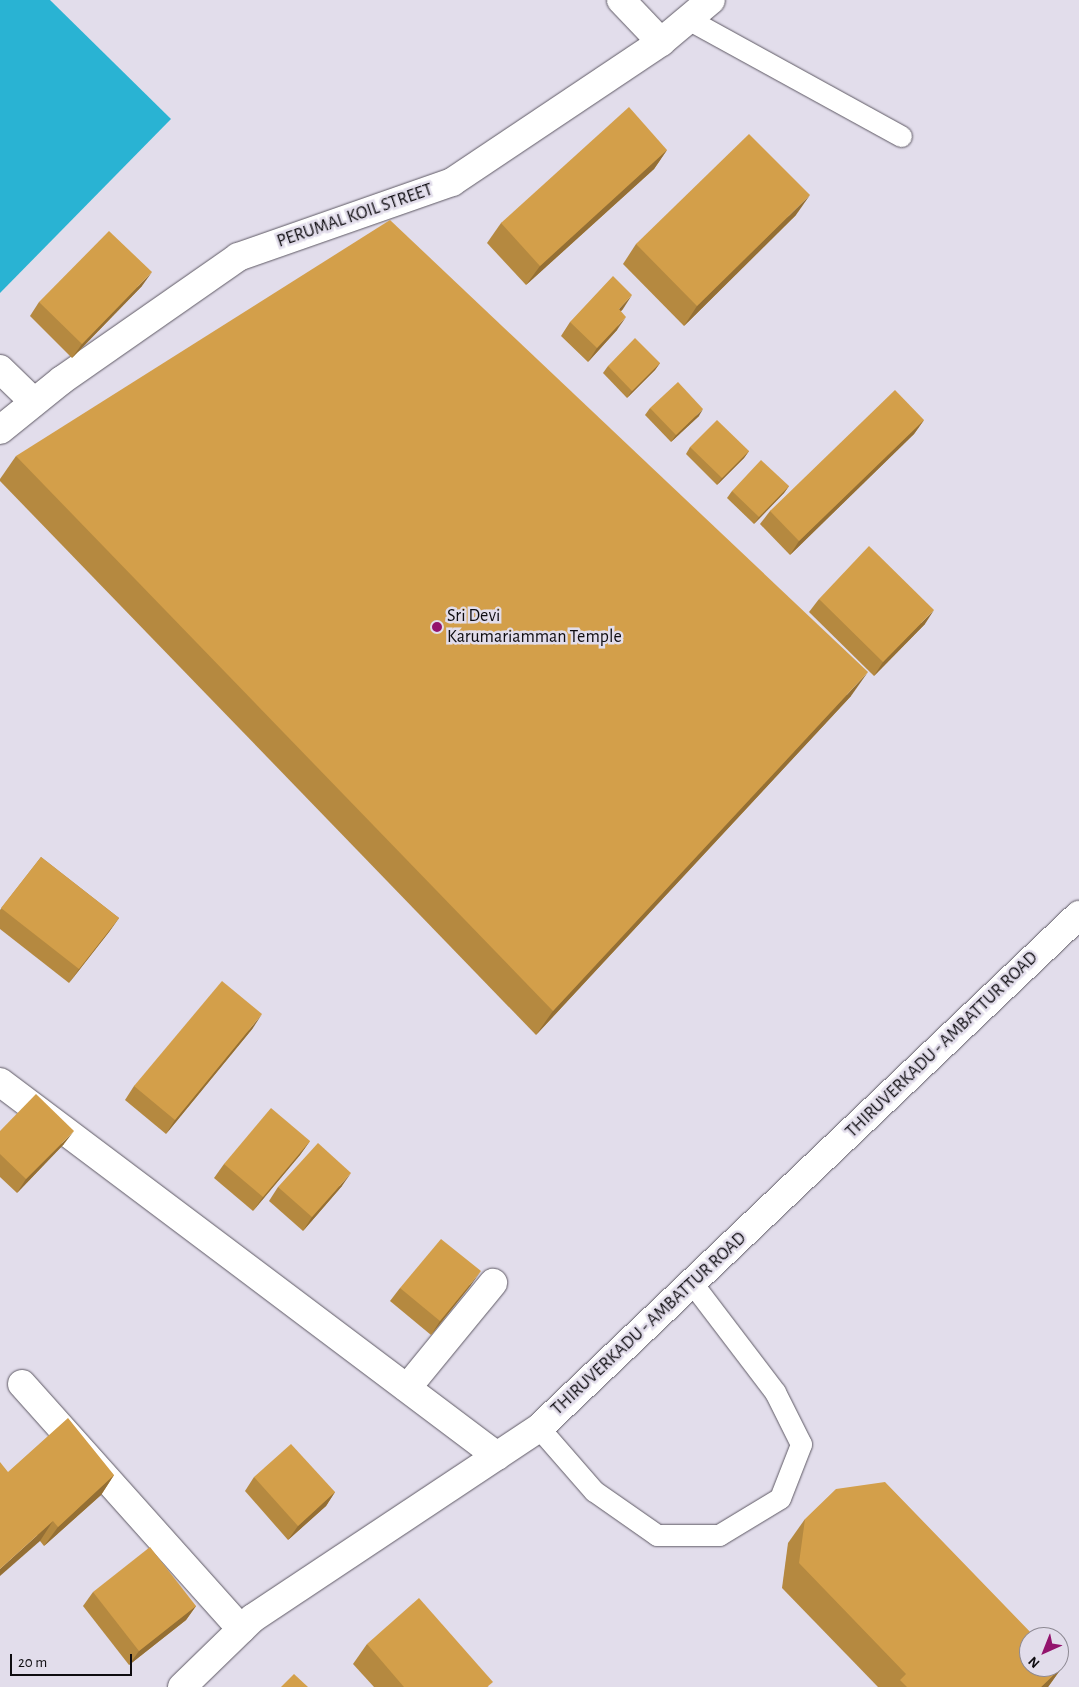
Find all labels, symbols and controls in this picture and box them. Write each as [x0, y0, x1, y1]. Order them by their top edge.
street label: PERUMAL KOIL STREET [274, 179, 436, 253]
place label: Sri Devi Karumariamman Temple [447, 606, 622, 649]
marker: Sri Devi Karumariamman Temple [431, 621, 443, 633]
street label: THIRUVERKADU - AMBATTUR ROAD [841, 947, 1043, 1143]
street label: THIRUVERKADU - AMBATTUR ROAD [547, 1228, 751, 1420]
north arrow [1019, 1627, 1069, 1677]
scale bar [12, 1644, 135, 1676]
text: N [1026, 1654, 1043, 1670]
text: 20 m [18, 1655, 47, 1670]

